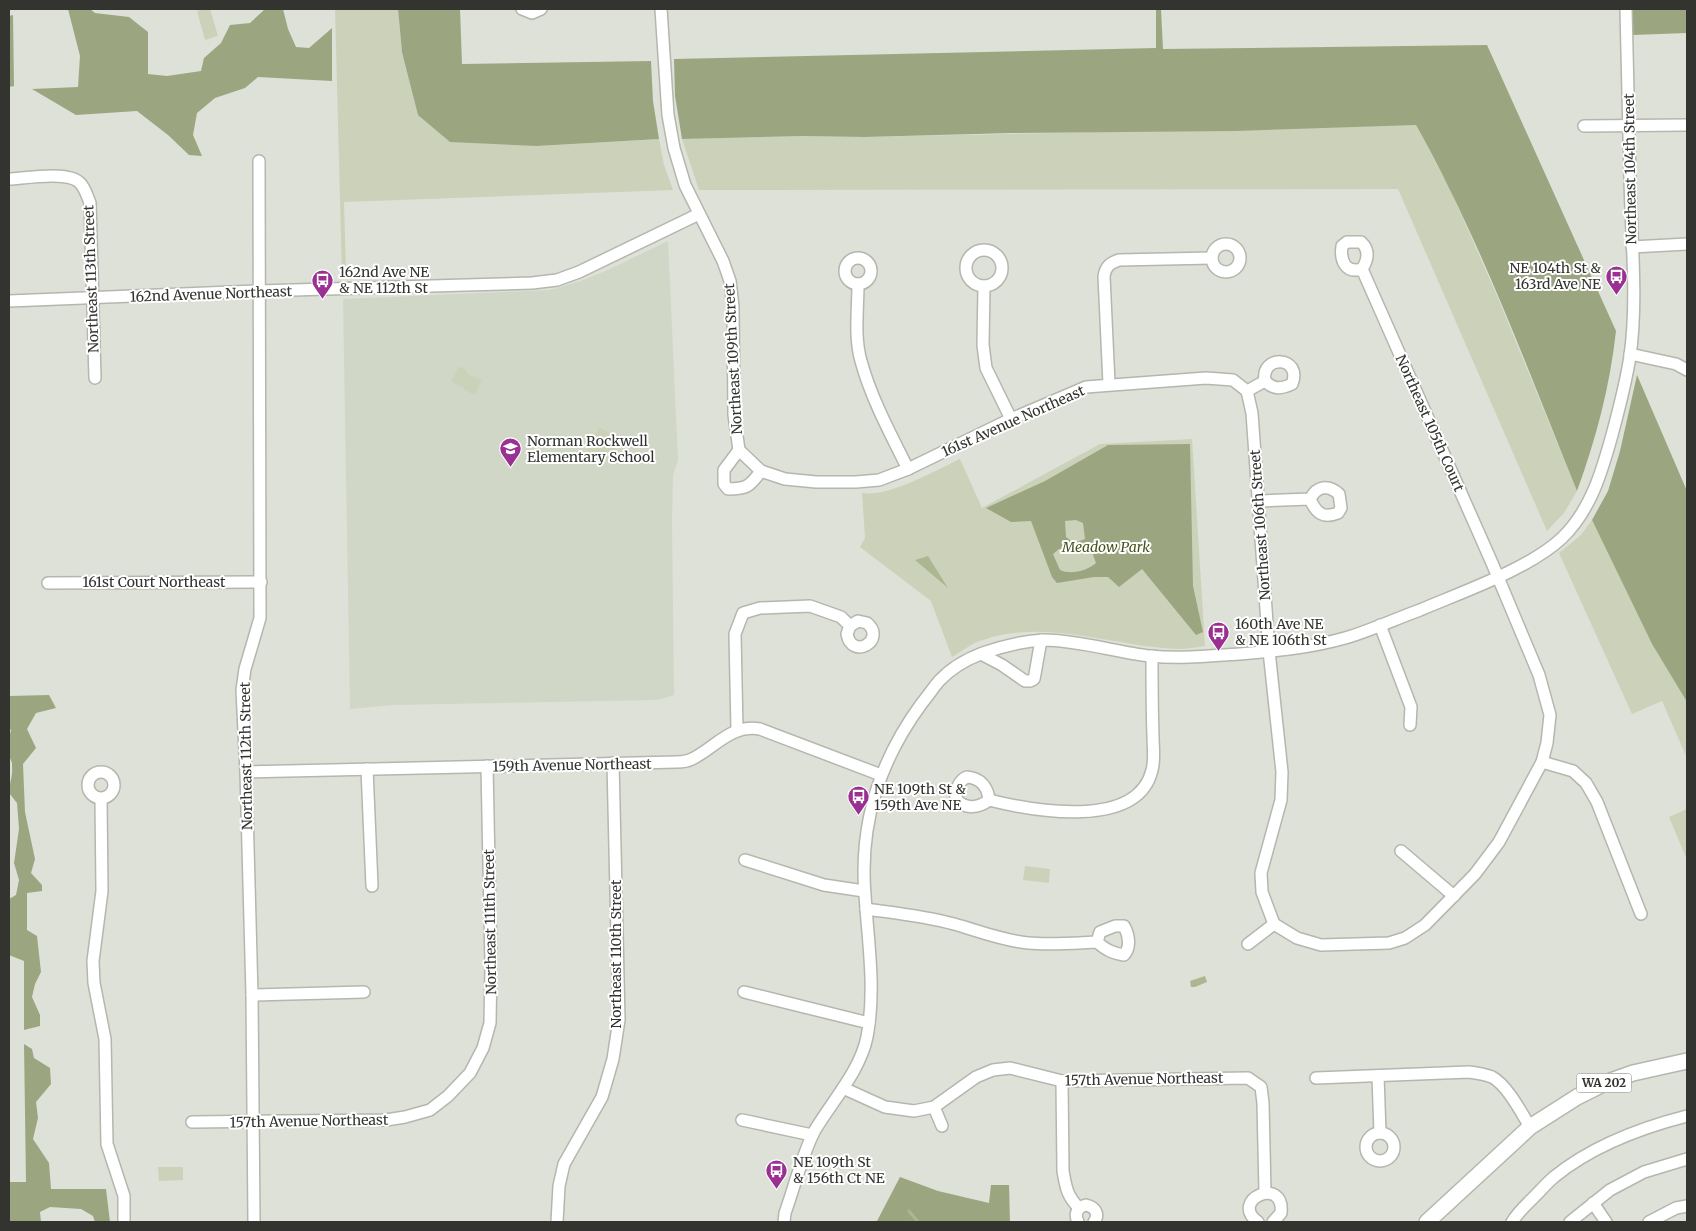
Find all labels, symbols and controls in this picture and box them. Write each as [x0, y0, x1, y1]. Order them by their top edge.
street label: Northeast 104th Street [1620, 93, 1640, 245]
street label: Northeast 113th Street [79, 204, 103, 353]
place label: NE 104th St & 163rd Ave NE [1509, 259, 1601, 293]
place label: 162nd Ave NE & NE 112th St [339, 263, 429, 297]
bus stop icon: NE 104th St & 163rd Ave NE [1605, 264, 1629, 295]
bus stop icon: 162nd Ave NE & NE 112th St [311, 268, 335, 299]
street label: 162nd Avenue Northeast [130, 282, 293, 306]
street label: Northeast 109th Street [720, 282, 746, 435]
street label: Northeast 105th Court [1392, 352, 1469, 495]
street label: 161st Avenue Northeast [939, 381, 1088, 461]
place label: Norman Rockwell Elementary School [527, 432, 655, 466]
school or university icon: Norman Rockwell Elementary School [499, 437, 523, 468]
street label: Northeast 106th Street [1246, 448, 1274, 601]
park label: Meadow Park [1061, 538, 1150, 556]
street label: 161st Court Northeast [82, 573, 226, 591]
place label: 160th Ave NE & NE 106th St [1235, 615, 1327, 649]
bus stop icon: 160th Ave NE & NE 106th St [1207, 620, 1231, 651]
street label: Northeast 112th Street [236, 681, 256, 830]
street label: 159th Avenue Northeast [492, 755, 652, 775]
place label: NE 109th St & 159th Ave NE [874, 780, 966, 814]
bus stop icon: NE 109th St & 159th Ave NE [846, 785, 870, 816]
street label: Northeast 111th Street [480, 848, 500, 995]
street label: Northeast 110th Street [607, 879, 625, 1028]
street label: 157th Avenue Northeast [1065, 1069, 1224, 1089]
road number: WA 202 [1576, 1074, 1632, 1092]
street label: 157th Avenue Northeast [230, 1111, 389, 1131]
place label: NE 109th St & 156th Ct NE [793, 1153, 885, 1187]
bus stop icon: NE 109th St & 156th Ct NE [765, 1158, 789, 1189]

